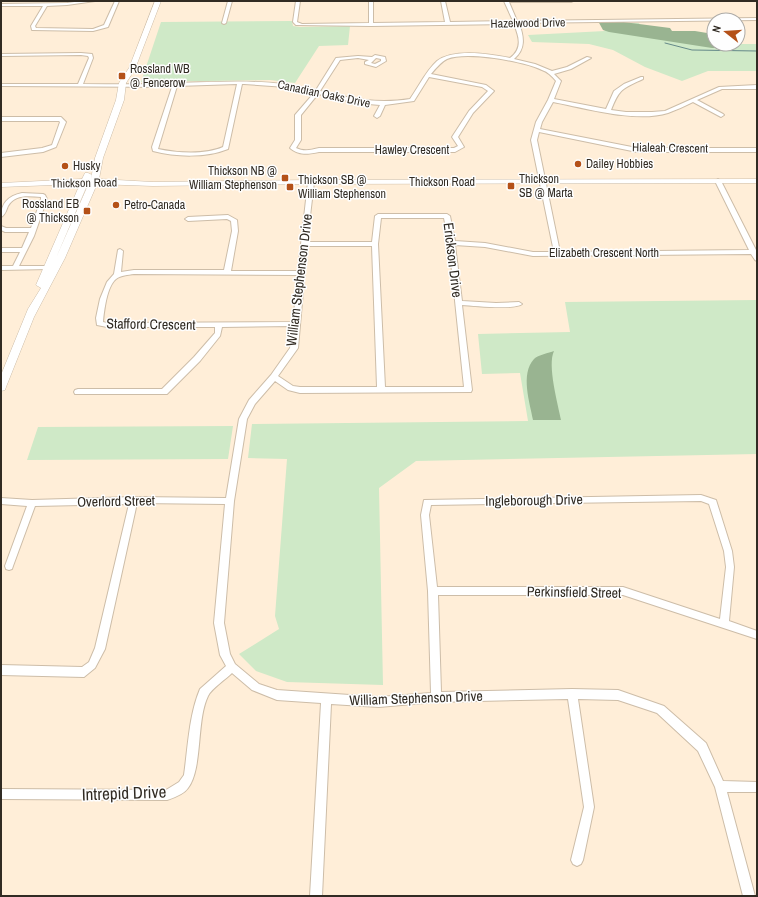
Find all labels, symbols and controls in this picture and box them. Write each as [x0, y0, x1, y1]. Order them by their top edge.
north arrow [706, 12, 746, 52]
street label: Hazelwood Drive [490, 14, 566, 32]
text: N [709, 24, 724, 34]
place label: Rossland WB @ Fencerow [130, 61, 190, 91]
marker: Rossland WB @ Fencerow [117, 71, 127, 81]
street label: Canadian Oaks Drive [276, 76, 372, 112]
street label: Hialeah Crescent [632, 139, 708, 157]
street label: Hawley Crescent [375, 142, 449, 158]
place label: Dailey Hobbies [586, 156, 653, 172]
place label: Husky [73, 158, 100, 174]
marker: Dailey Hobbies [573, 159, 583, 169]
marker: Husky [60, 161, 70, 171]
place label: Thickson NB @ William Stephenson [189, 163, 277, 193]
place label: Thickson SB @ Marta [519, 171, 573, 201]
place label: Thickson SB @ William Stephenson [298, 172, 386, 202]
marker: Thickson NB @ William Stephenson [280, 173, 290, 183]
street label: Thickson Road [51, 174, 117, 192]
street label: Thickson Road [409, 174, 475, 190]
marker: Thickson SB @ Marta [506, 181, 516, 191]
marker: Thickson SB @ William Stephenson [285, 182, 295, 192]
place label: Rossland EB @ Thickson [22, 196, 79, 226]
place label: Petro-Canada [124, 197, 186, 213]
marker: Petro-Canada [111, 200, 121, 210]
marker: Rossland EB @ Thickson [82, 206, 92, 216]
street label: William Stephenson Drive [282, 213, 316, 347]
street label: Erickson Drive [439, 222, 467, 298]
street label: Elizabeth Crescent North [549, 245, 659, 261]
street label: Stafford Crescent [106, 314, 196, 334]
street label: Ingleborough Drive [485, 490, 583, 510]
street label: Overlord Street [77, 491, 155, 511]
street label: Perkinsfield Street [527, 582, 621, 602]
street label: William Stephenson Drive [349, 687, 483, 709]
street label: Intrepid Drive [81, 780, 167, 805]

